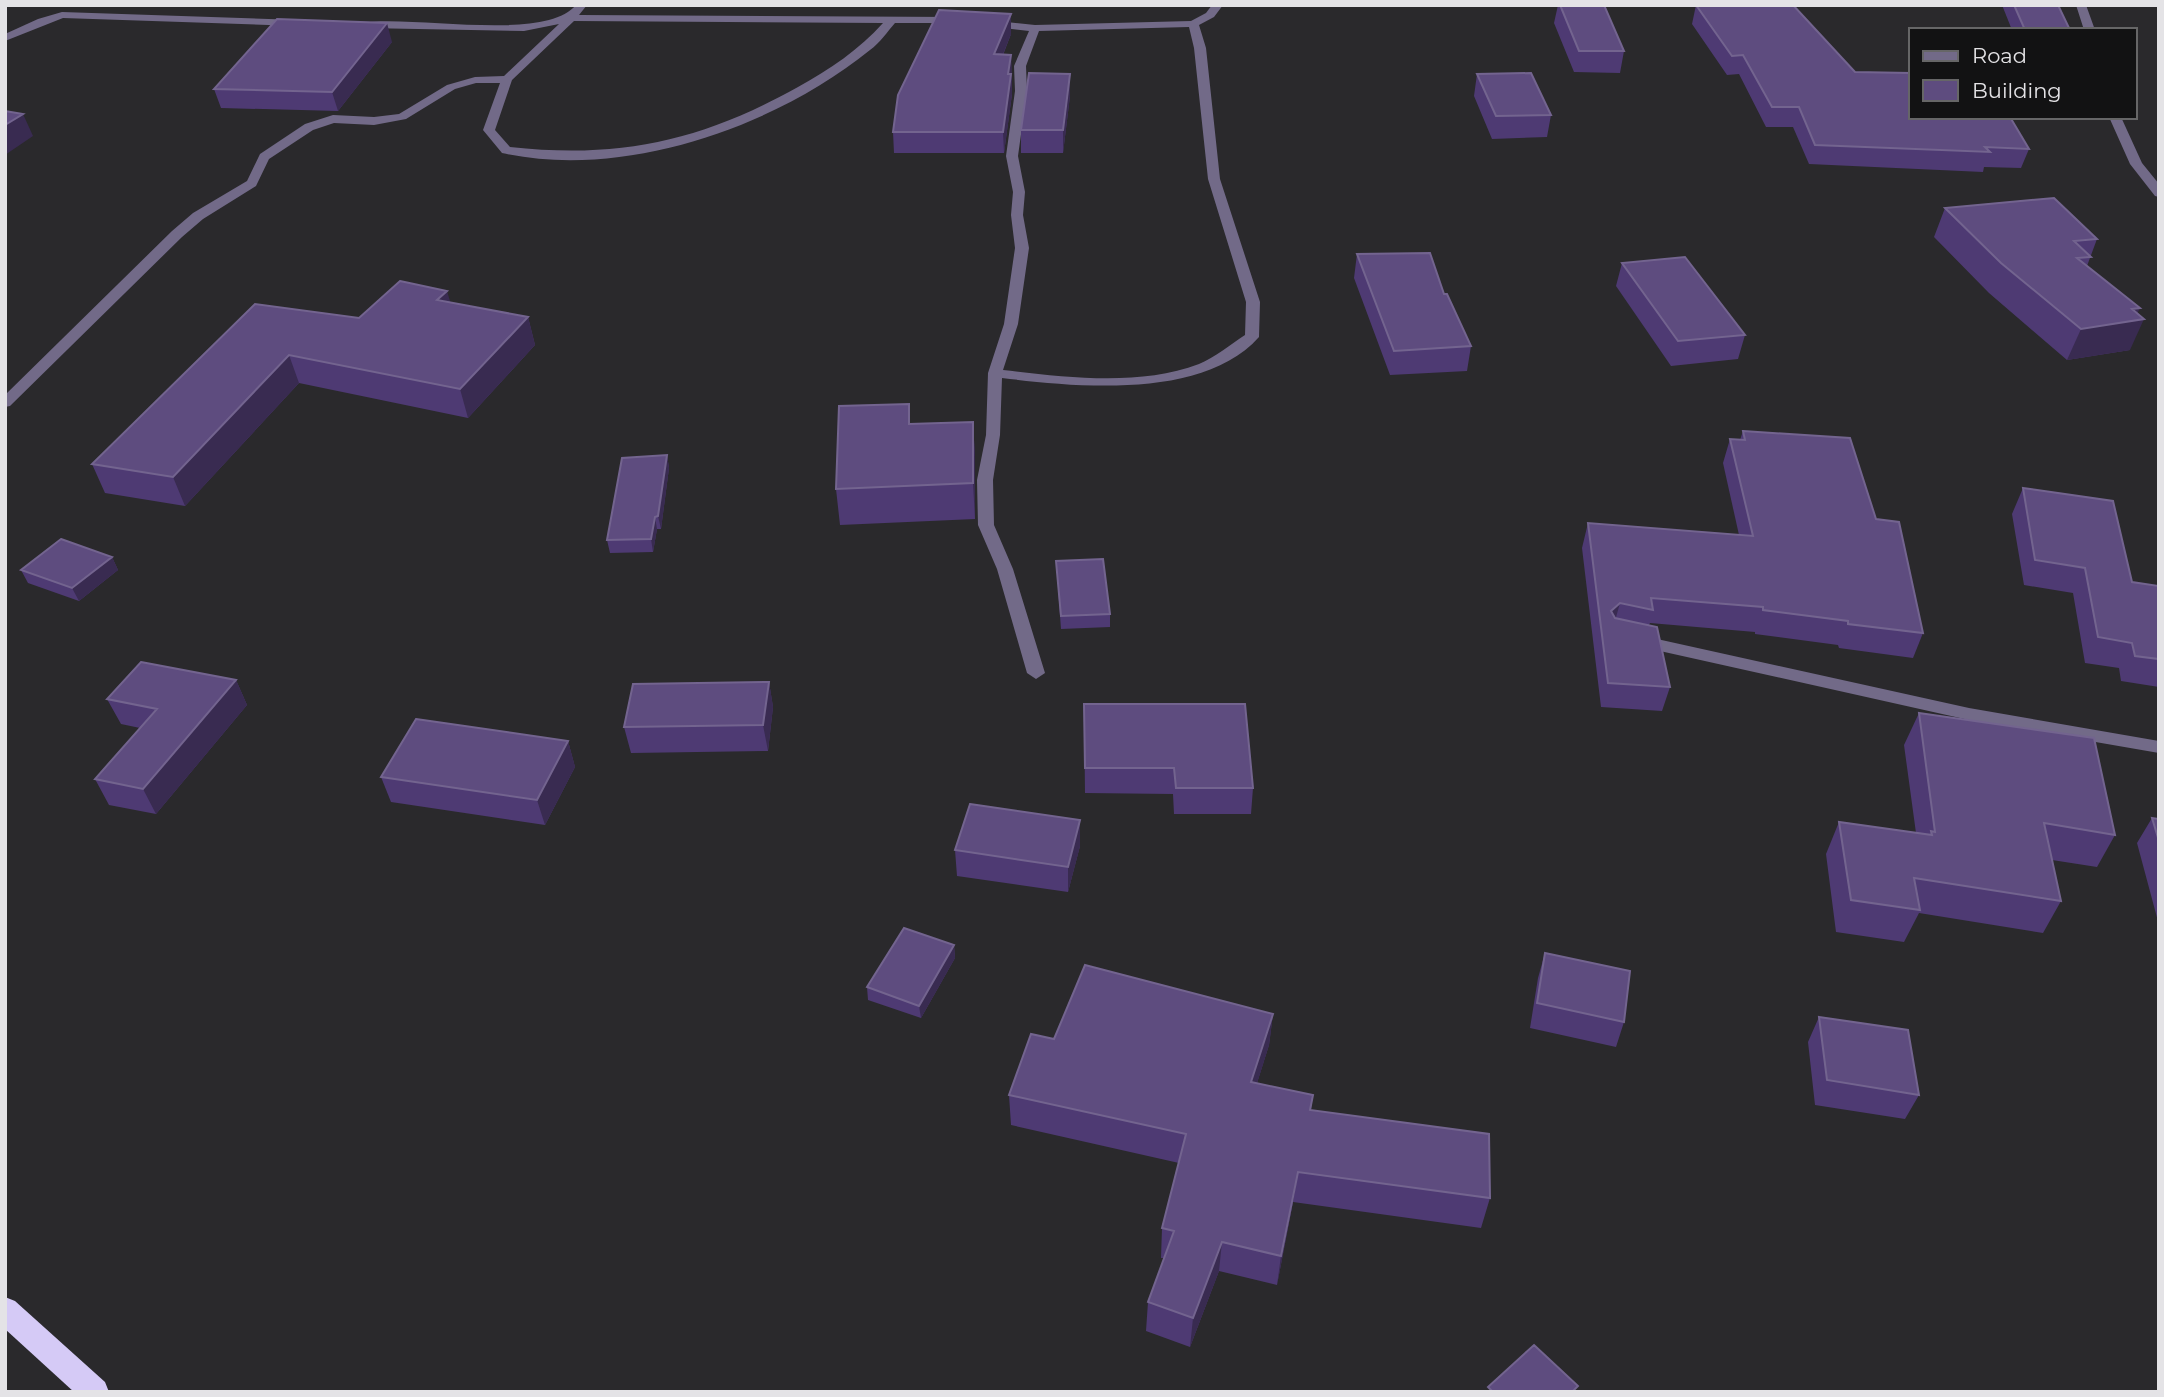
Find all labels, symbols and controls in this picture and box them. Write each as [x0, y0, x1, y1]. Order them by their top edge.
legend [1909, 28, 2136, 119]
text: Road [1972, 43, 2027, 68]
text: Building [1972, 78, 2062, 103]

